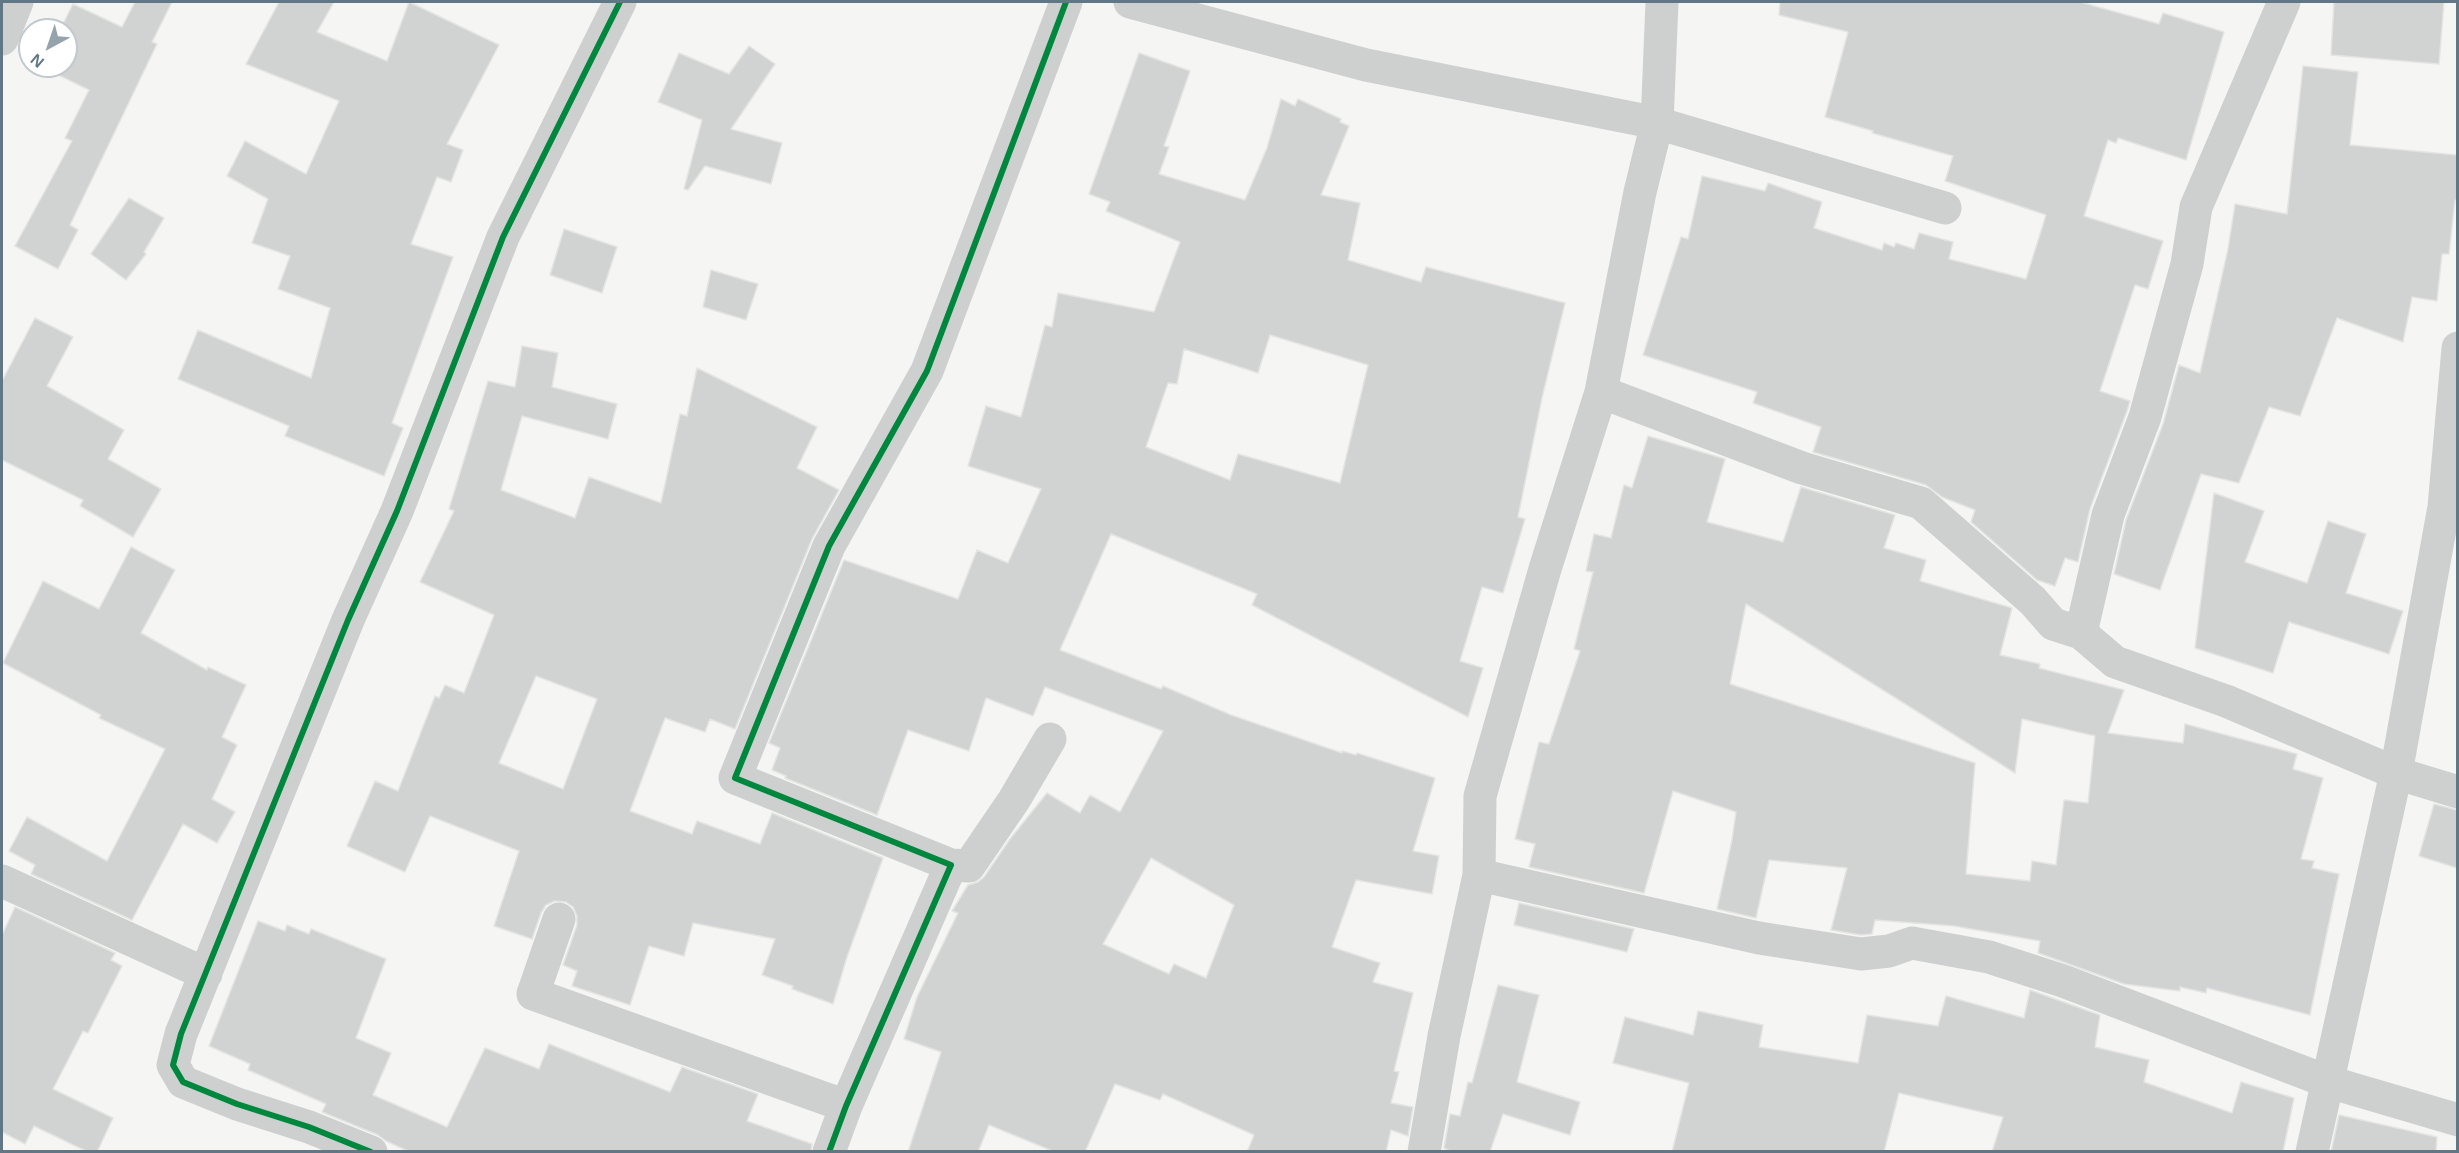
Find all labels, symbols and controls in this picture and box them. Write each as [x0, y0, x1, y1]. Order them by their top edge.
north arrow [18, 18, 78, 78]
text: N [28, 50, 47, 71]

